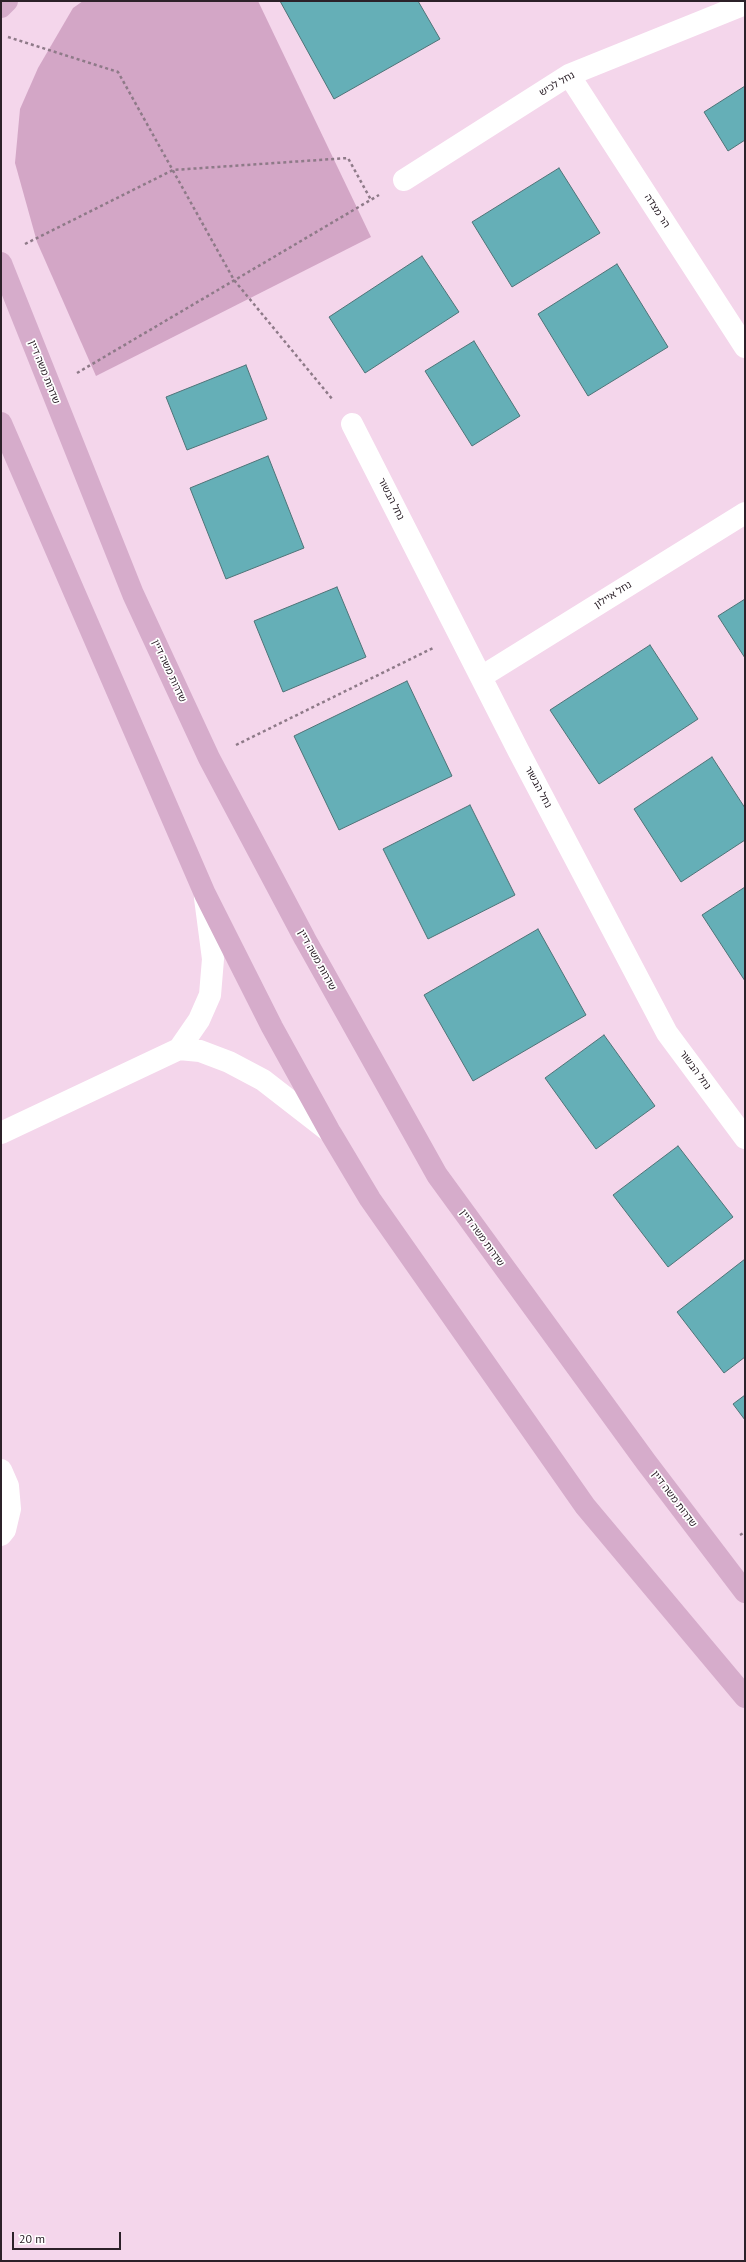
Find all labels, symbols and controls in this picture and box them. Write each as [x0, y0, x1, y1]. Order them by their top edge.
street label: נחל לכיש [537, 69, 577, 99]
street label: הר מצדה [642, 192, 672, 230]
street label: שדרות משה דיין [26, 338, 62, 406]
street label: נחל הבשור [375, 476, 407, 522]
street label: נחל איילון [592, 579, 634, 611]
street label: שדרות משה דיין [149, 638, 189, 704]
street label: נחל הבשור [522, 764, 554, 810]
street label: שדרות משה דיין [295, 928, 339, 992]
street label: נחל הבשור [677, 1048, 713, 1092]
street label: שדרות משה דיין [457, 1207, 507, 1269]
street label: שדרות משה דיין [649, 1468, 699, 1530]
scale bar [14, 2224, 123, 2250]
text: 20 m [19, 2231, 45, 2246]

